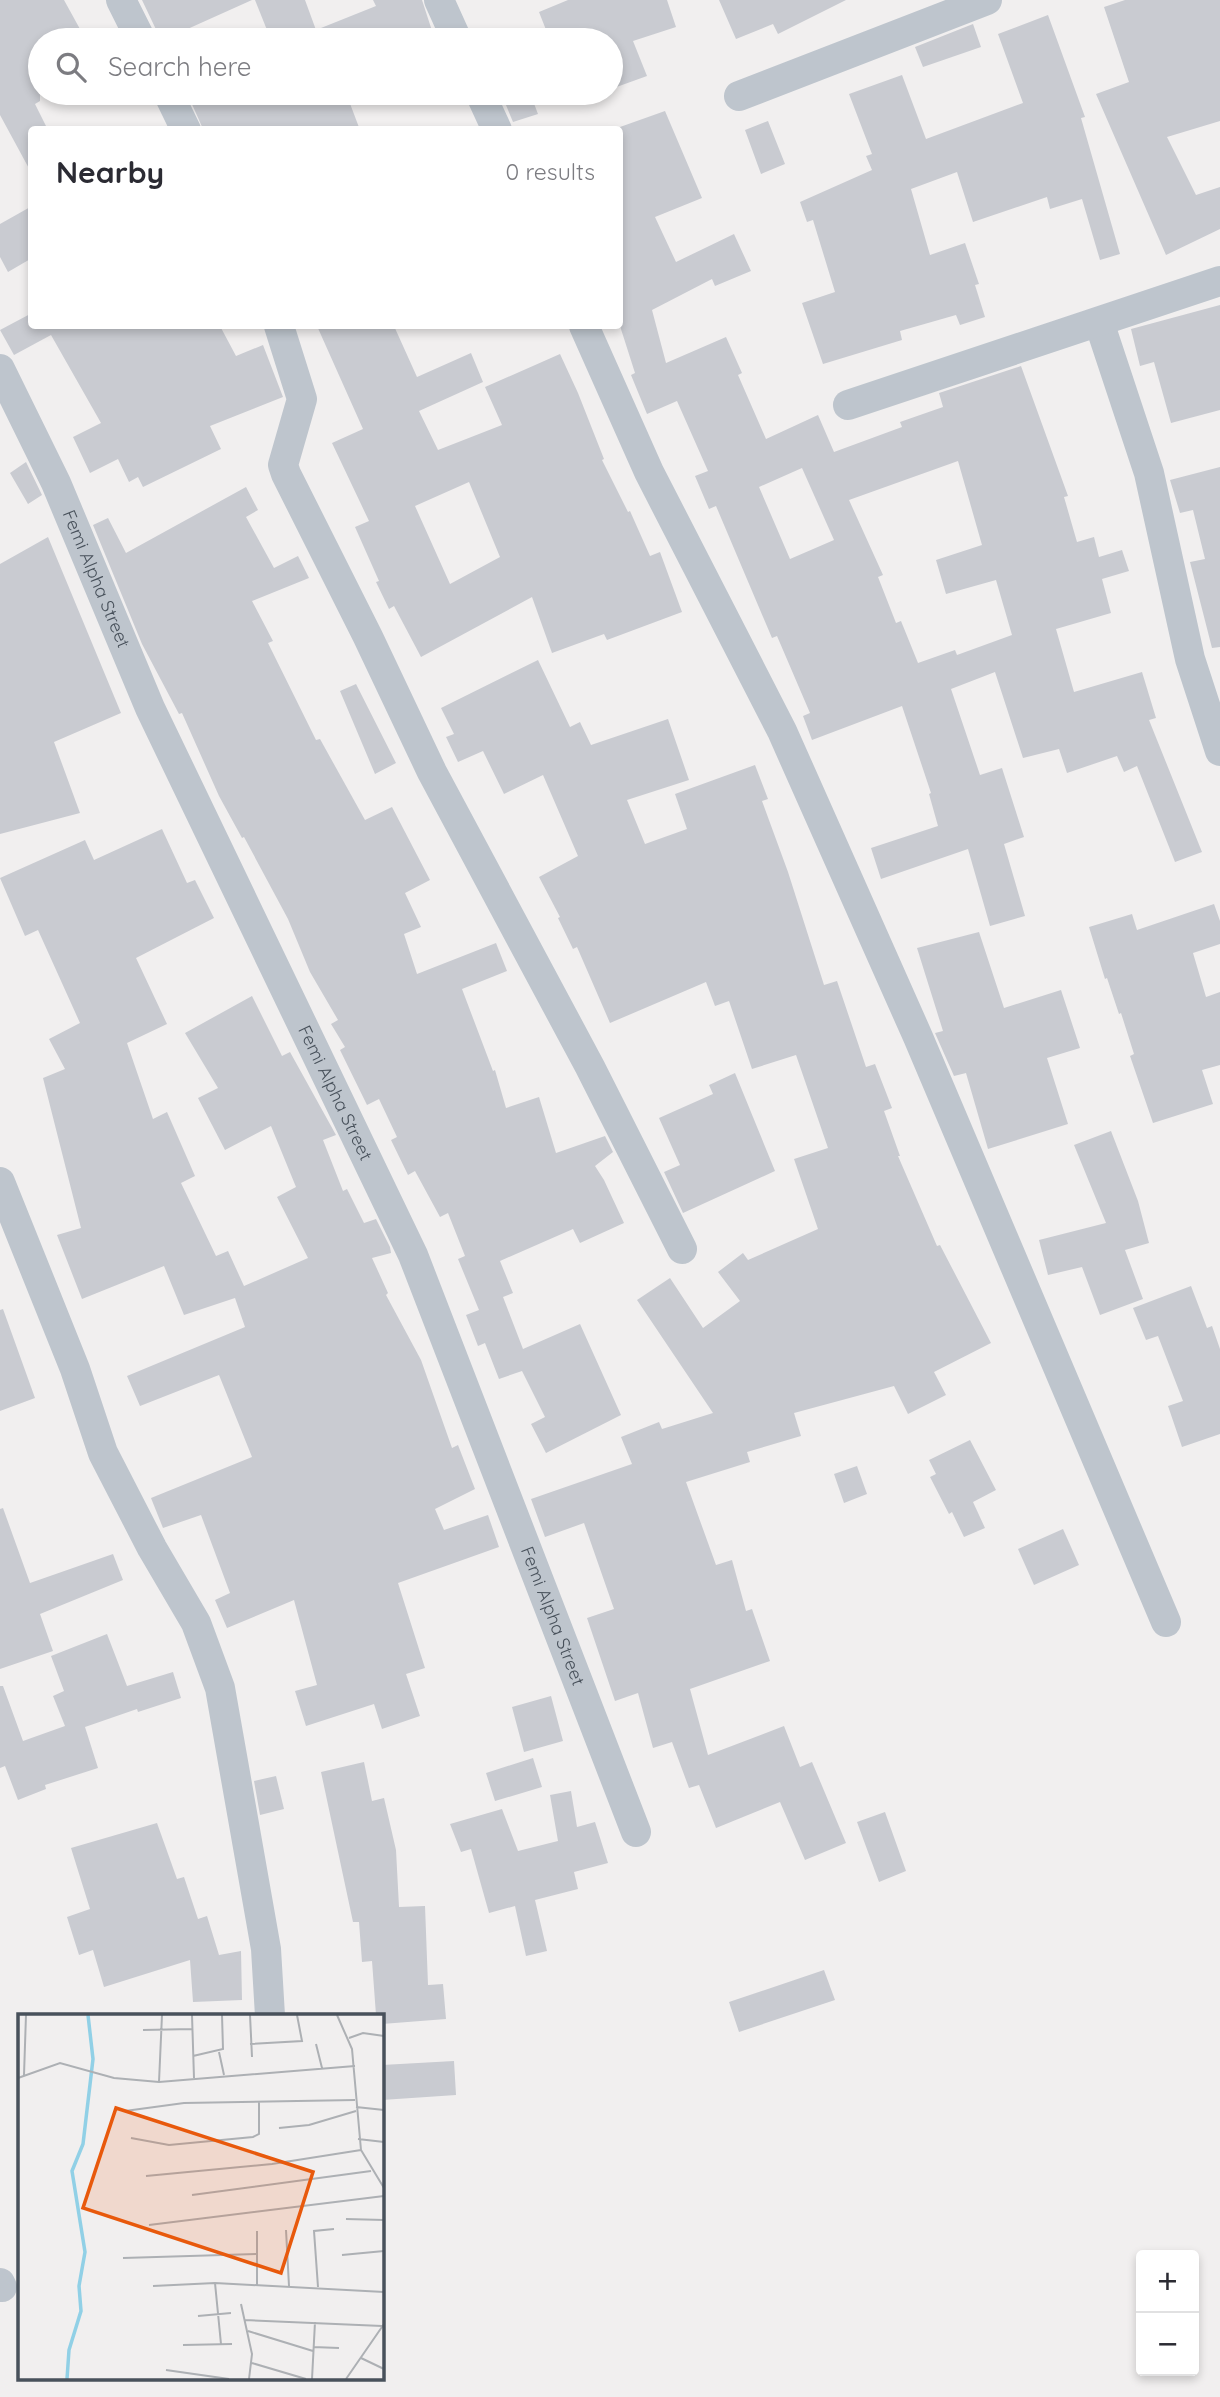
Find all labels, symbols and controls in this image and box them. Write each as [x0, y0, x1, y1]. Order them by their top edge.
search box [28, 28, 623, 105]
icon: search [52, 48, 90, 86]
text: Search here [108, 50, 252, 83]
text: Nearby [56, 153, 164, 191]
text: 0 results [506, 157, 595, 186]
street label: Femi Alpha Street [58, 506, 136, 651]
street label: Femi Alpha Street [293, 1021, 378, 1164]
street label: Femi Alpha Street [516, 1543, 590, 1689]
inset map [18, 2014, 383, 2380]
map controls [1136, 2250, 1199, 2376]
button: + [1136, 2250, 1199, 2313]
button: − [1136, 2313, 1199, 2376]

